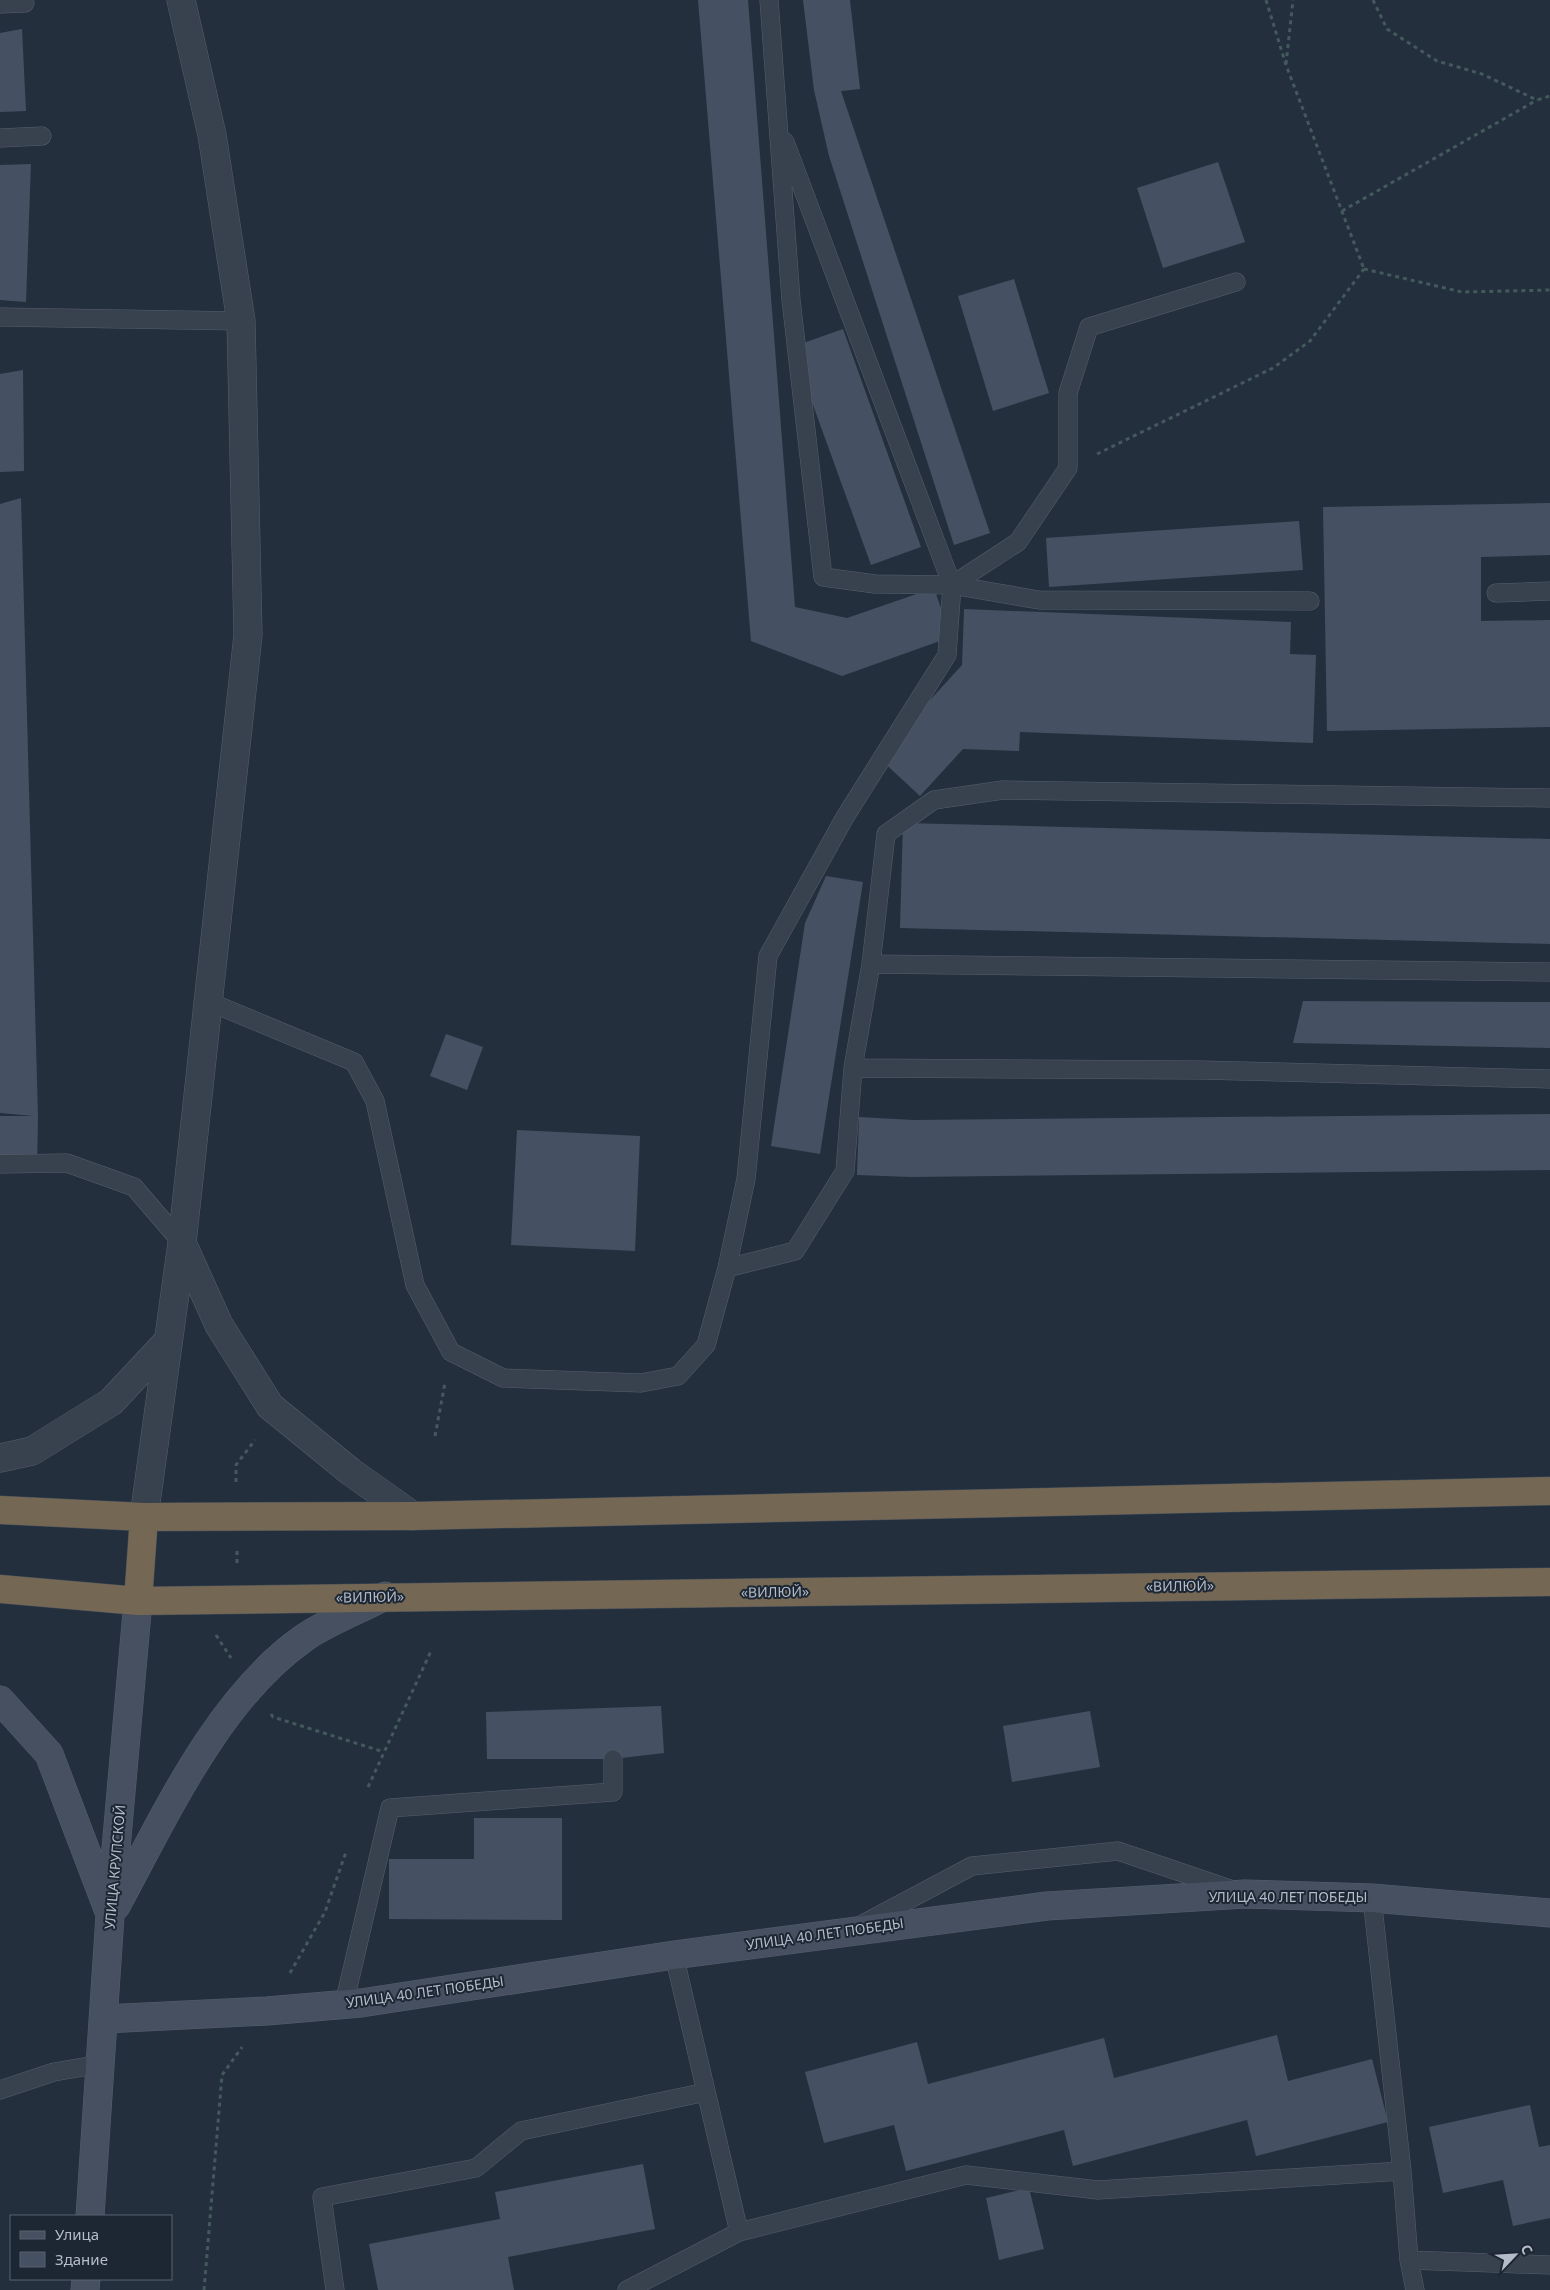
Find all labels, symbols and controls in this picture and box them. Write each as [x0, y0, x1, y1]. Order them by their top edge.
street label: «ВИЛЮЙ» [1146, 1575, 1214, 1596]
street label: «ВИЛЮЙ» [741, 1581, 809, 1602]
street label: «ВИЛЮЙ» [336, 1586, 404, 1607]
street label: УЛИЦА КРУПСКОЙ [100, 1804, 129, 1930]
street label: УЛИЦА 40 ЛЕТ ПОБЕДЫ [1209, 1887, 1367, 1906]
street label: УЛИЦА 40 ЛЕТ ПОБЕДЫ [745, 1913, 905, 1954]
street label: УЛИЦА 40 ЛЕТ ПОБЕДЫ [345, 1971, 505, 2012]
legend [10, 2215, 172, 2280]
text: Улица [55, 2224, 99, 2244]
north arrow [1490, 2230, 1540, 2280]
text: С [1517, 2241, 1538, 2257]
text: Здание [55, 2249, 108, 2269]

